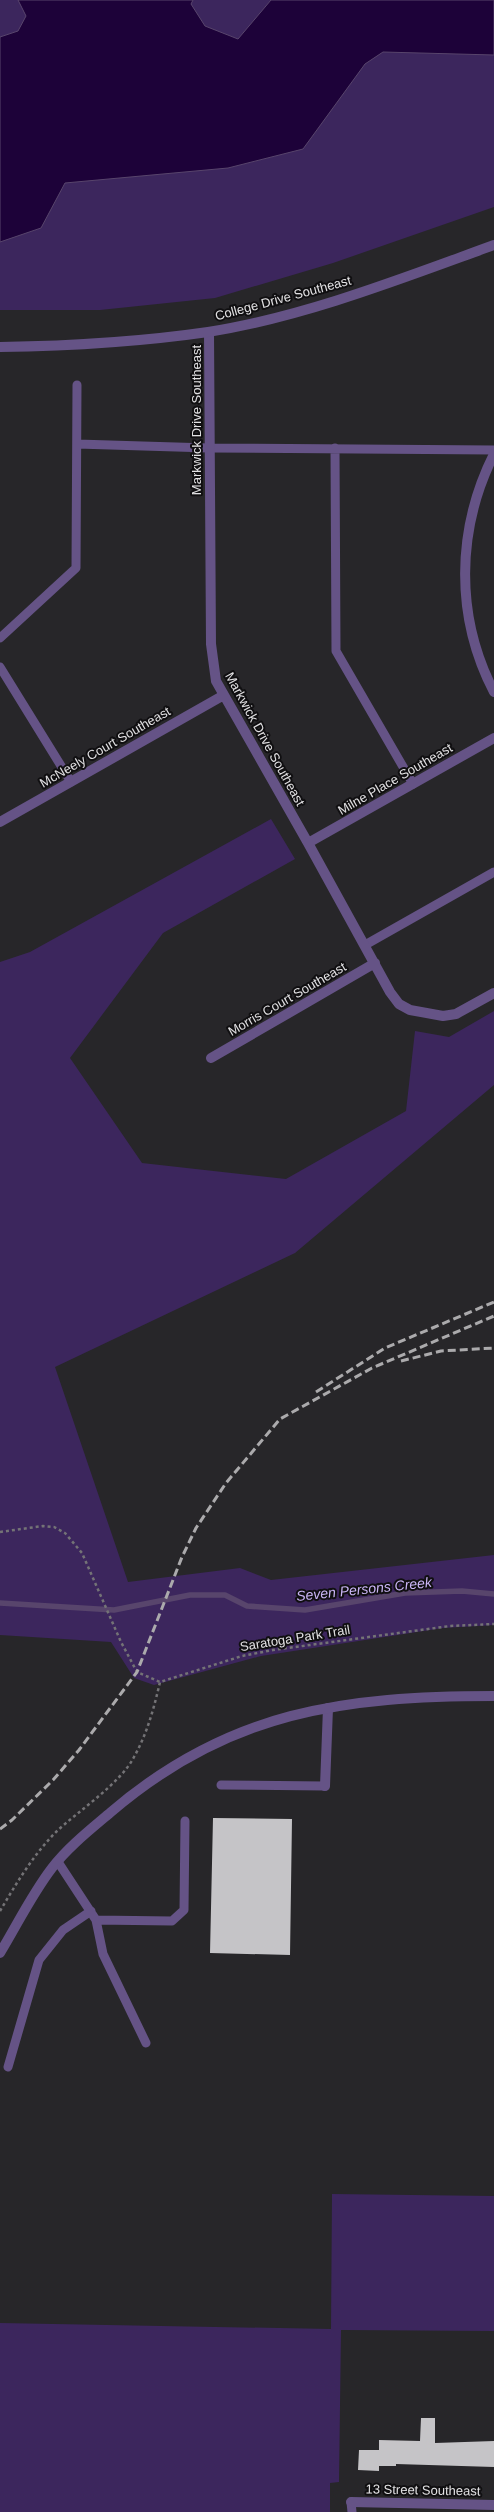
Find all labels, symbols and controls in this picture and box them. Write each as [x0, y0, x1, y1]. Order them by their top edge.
street label: College Drive Southeast [213, 273, 353, 323]
street label: Markwick Drive Southeast [189, 344, 204, 495]
street label: Markwick Drive Southeast [222, 670, 308, 809]
street label: McNeely Court Southeast [37, 703, 173, 791]
street label: Milne Place Southeast [335, 740, 455, 818]
street label: Morris Court Southeast [225, 959, 349, 1039]
water label: Seven Persons Creek [295, 1574, 434, 1604]
street label: Saratoga Park Trail [239, 1622, 351, 1654]
street label: 13 Street Southeast [365, 2481, 481, 2499]

